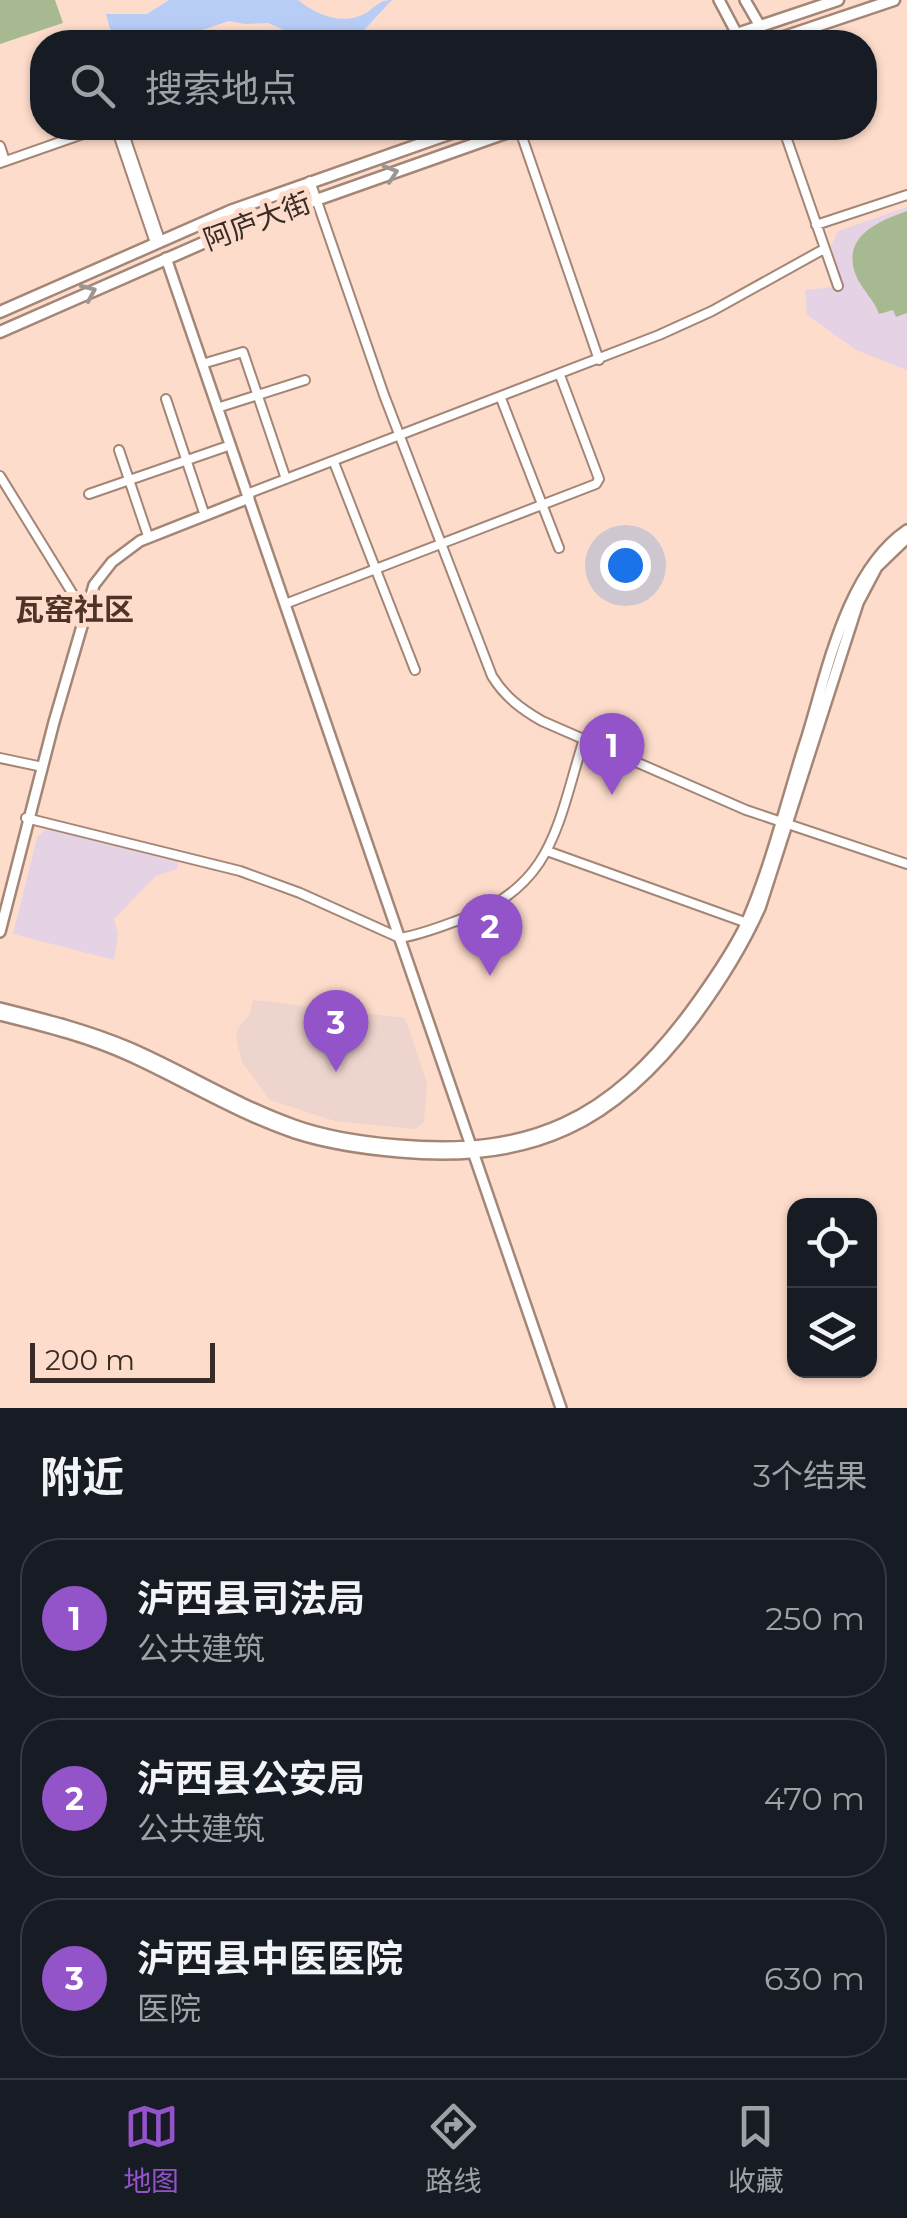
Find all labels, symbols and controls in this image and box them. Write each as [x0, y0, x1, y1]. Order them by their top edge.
search box [30, 30, 877, 140]
icon: search [65, 58, 120, 113]
text: 搜索地点 [145, 65, 297, 112]
one-way arrow [382, 164, 399, 184]
street label: 阿庐大街 [199, 185, 315, 257]
one-way arrow [79, 284, 97, 304]
your location [600, 540, 651, 591]
district label: 瓦窑社区 [14, 591, 134, 628]
pin: 1 [580, 712, 644, 795]
pin: 2 [458, 894, 522, 976]
pin: 3 [304, 990, 368, 1072]
map controls [787, 1198, 877, 1378]
button: locate [787, 1198, 877, 1288]
button: layers [787, 1288, 877, 1378]
scale bar [30, 1338, 215, 1382]
text: 200 m [45, 1343, 135, 1377]
text: 附近 [40, 1451, 124, 1503]
text: 3个结果 [753, 1456, 867, 1495]
text: 泸西县司法局 [137, 1575, 365, 1622]
text: 1 [68, 1599, 81, 1638]
text: 250 m [765, 1599, 865, 1638]
text: 公共建筑 [137, 1629, 265, 1668]
text: 泸西县公安局 [137, 1755, 365, 1802]
text: 2 [65, 1779, 84, 1818]
text: 470 m [764, 1779, 865, 1818]
text: 公共建筑 [137, 1809, 265, 1848]
text: 泸西县中医医院 [137, 1935, 403, 1982]
text: 3 [65, 1959, 84, 1998]
text: 630 m [764, 1959, 865, 1998]
text: 医院 [137, 1989, 201, 2028]
tab: 地图 [123, 2099, 179, 2199]
tab: 路线 [425, 2099, 482, 2199]
tab: 收藏 [728, 2099, 784, 2199]

